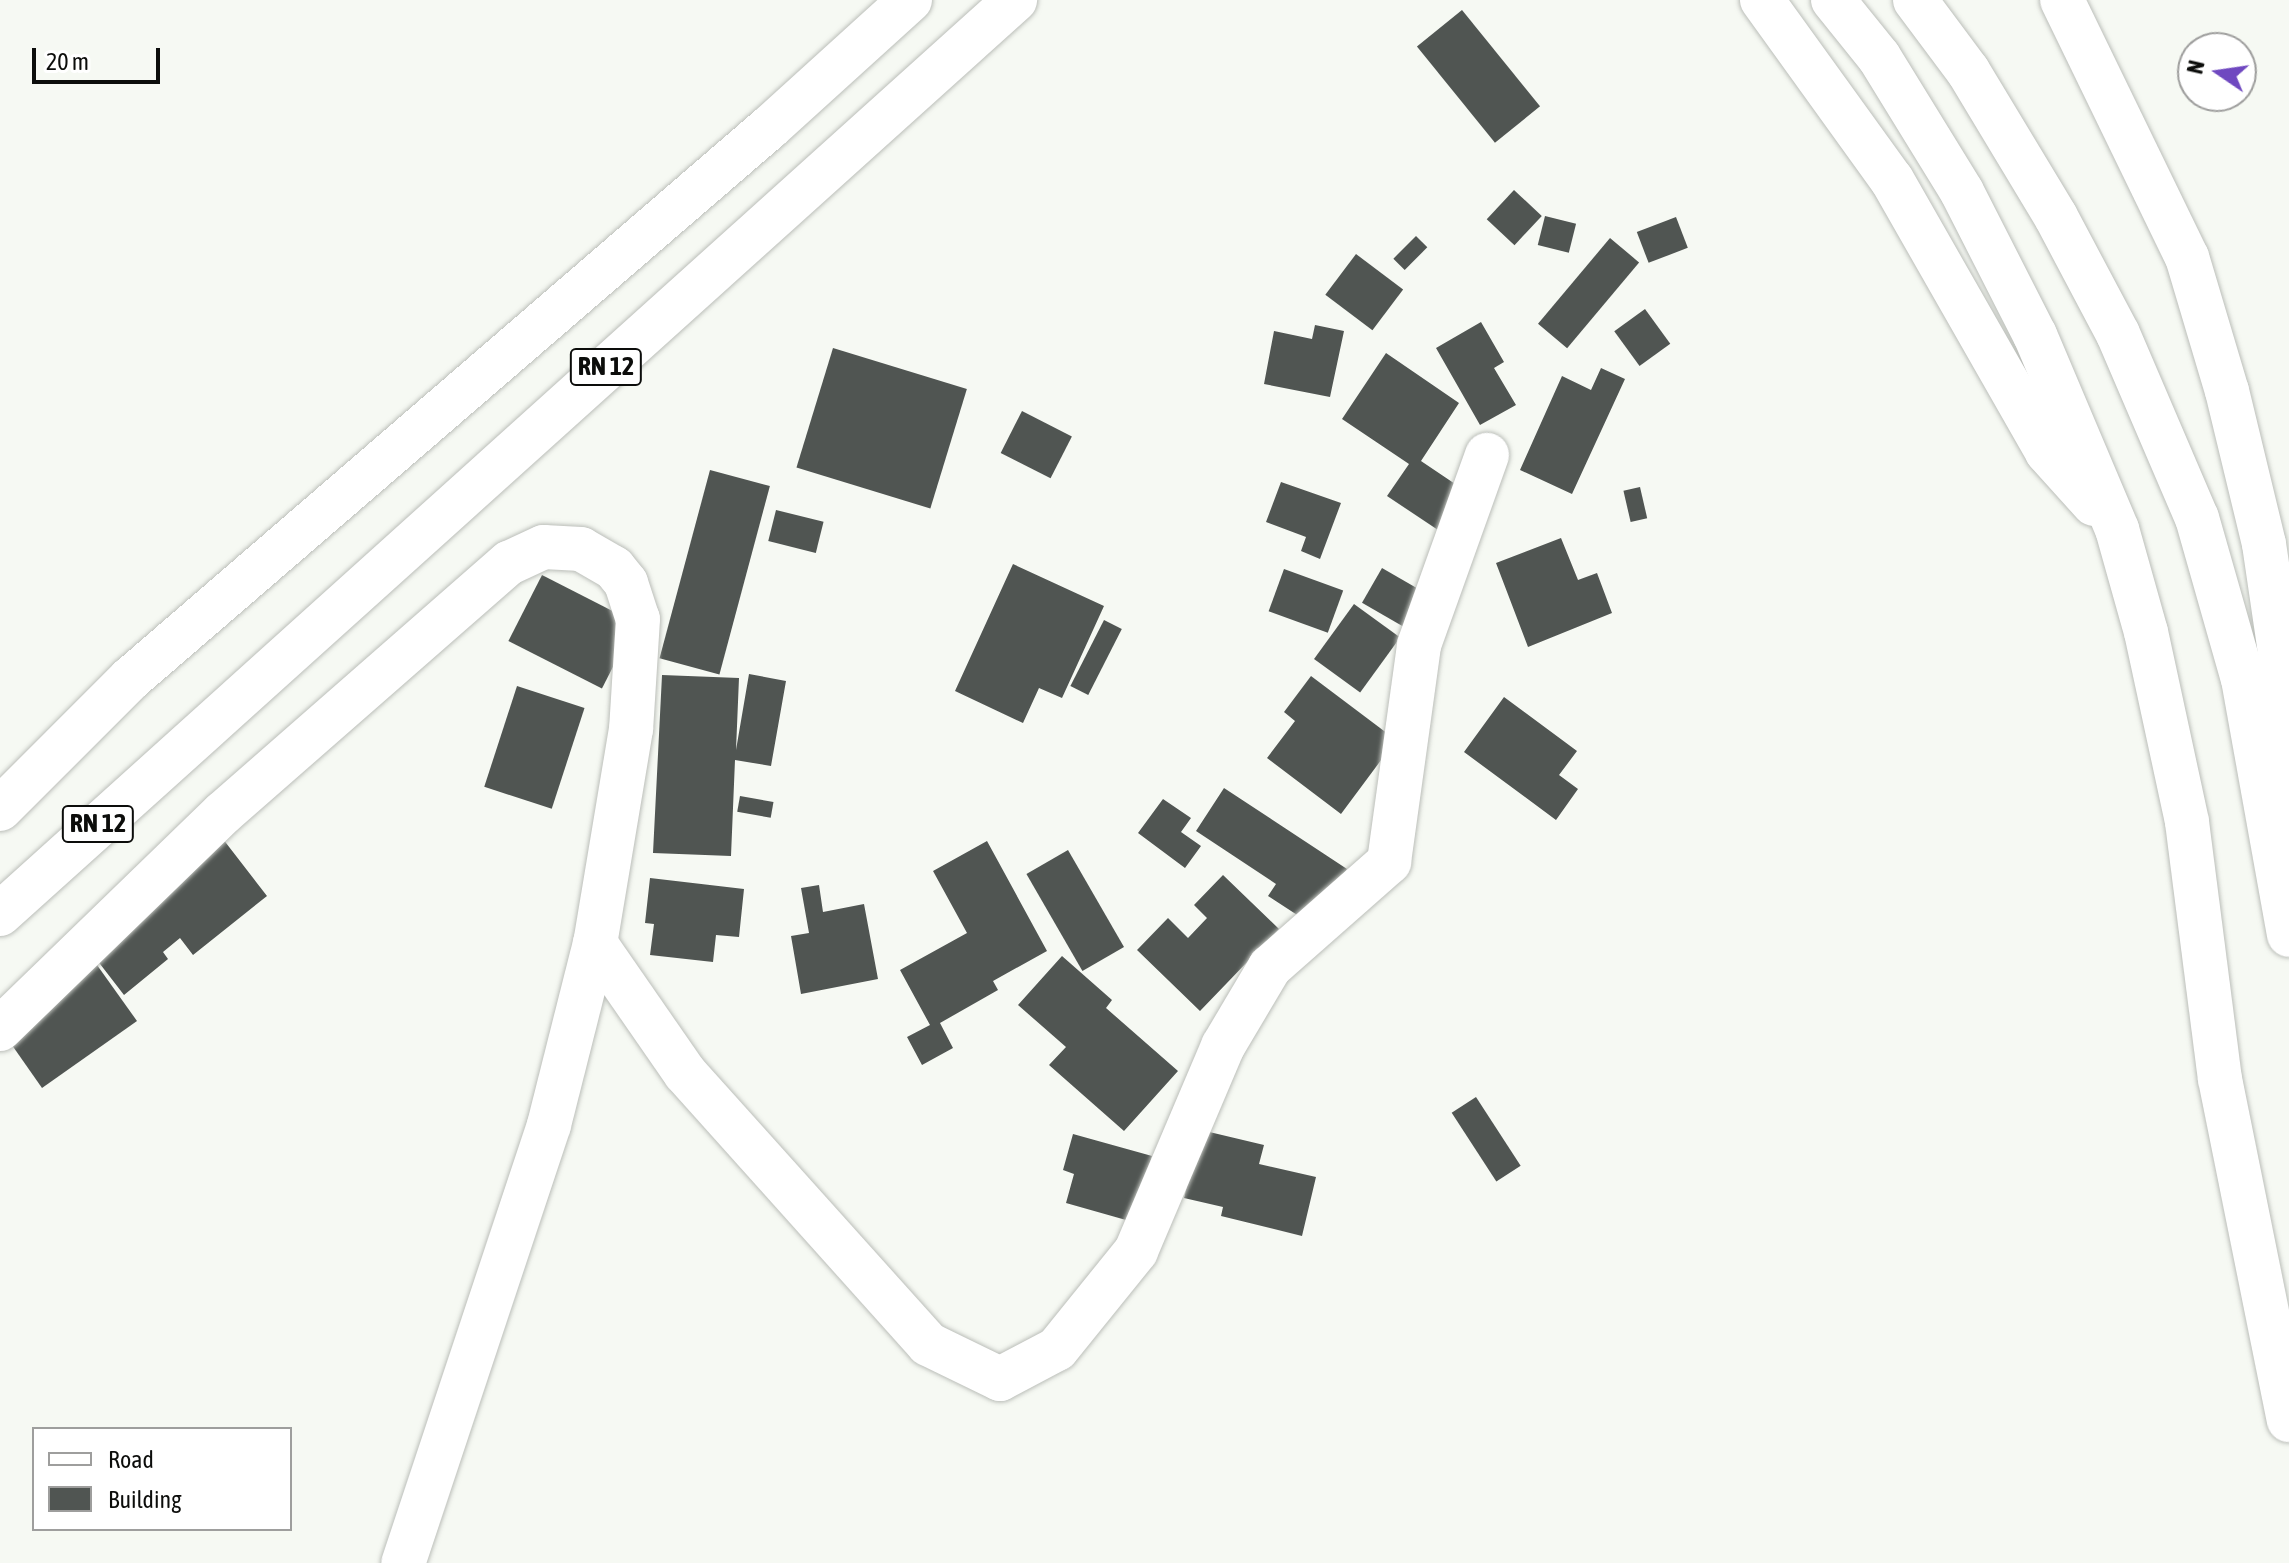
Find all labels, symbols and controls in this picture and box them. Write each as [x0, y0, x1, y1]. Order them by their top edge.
scale bar [36, 32, 164, 82]
north arrow [2177, 32, 2257, 112]
text: 20 m [46, 48, 89, 75]
text: N [2181, 58, 2210, 76]
road number: RN 12 [568, 345, 644, 389]
road number: RN 12 [60, 802, 136, 846]
legend [32, 1427, 292, 1531]
text: Road [108, 1446, 154, 1473]
text: Building [108, 1486, 181, 1513]

